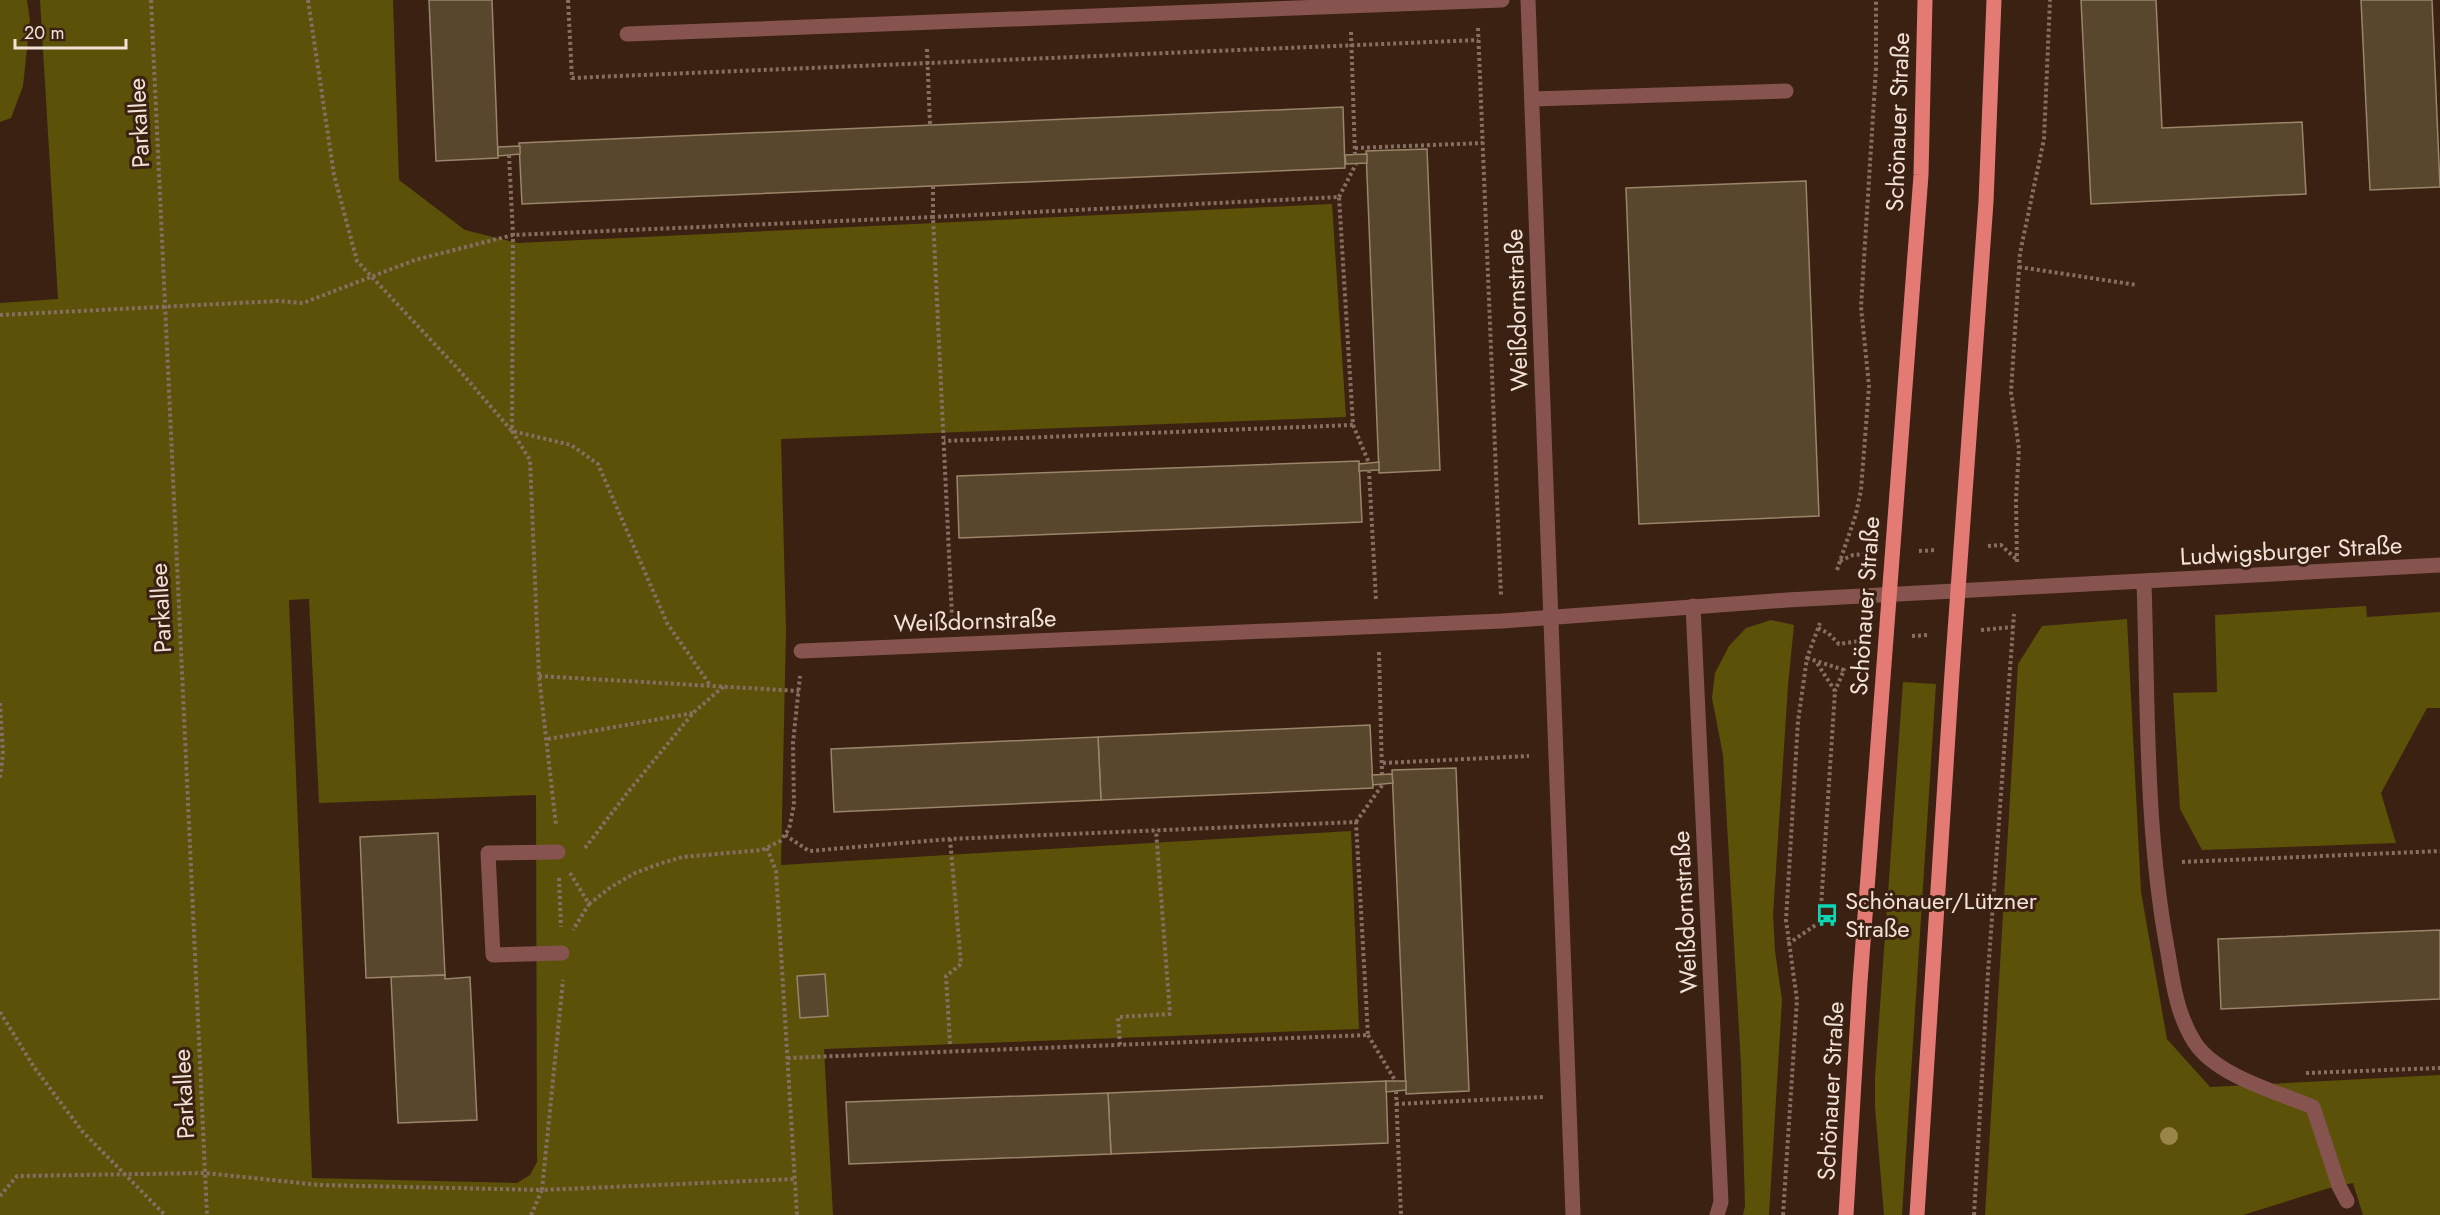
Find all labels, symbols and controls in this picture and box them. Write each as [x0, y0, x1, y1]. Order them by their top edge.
scale bar [15, 12, 126, 50]
text: 20 m [24, 20, 64, 46]
street label: Schönauer Straße [1877, 32, 1918, 212]
street label: Parkallee [119, 77, 158, 169]
street label: Weißdornstraße [1496, 228, 1537, 392]
street label: Schönauer Straße [1841, 515, 1888, 697]
street label: Ludwigsburger Straße [2179, 527, 2403, 574]
street label: Parkallee [141, 562, 180, 654]
street label: Weißdornstraße [893, 600, 1057, 641]
street label: Weißdornstraße [1663, 830, 1706, 994]
place label: Schönauer/Lützner Straße [1845, 883, 2038, 946]
bus stop icon: Schönauer/Lützner Straße [1814, 902, 1840, 928]
street label: Schönauer Straße [1808, 1000, 1853, 1182]
street label: Parkallee [164, 1048, 203, 1140]

